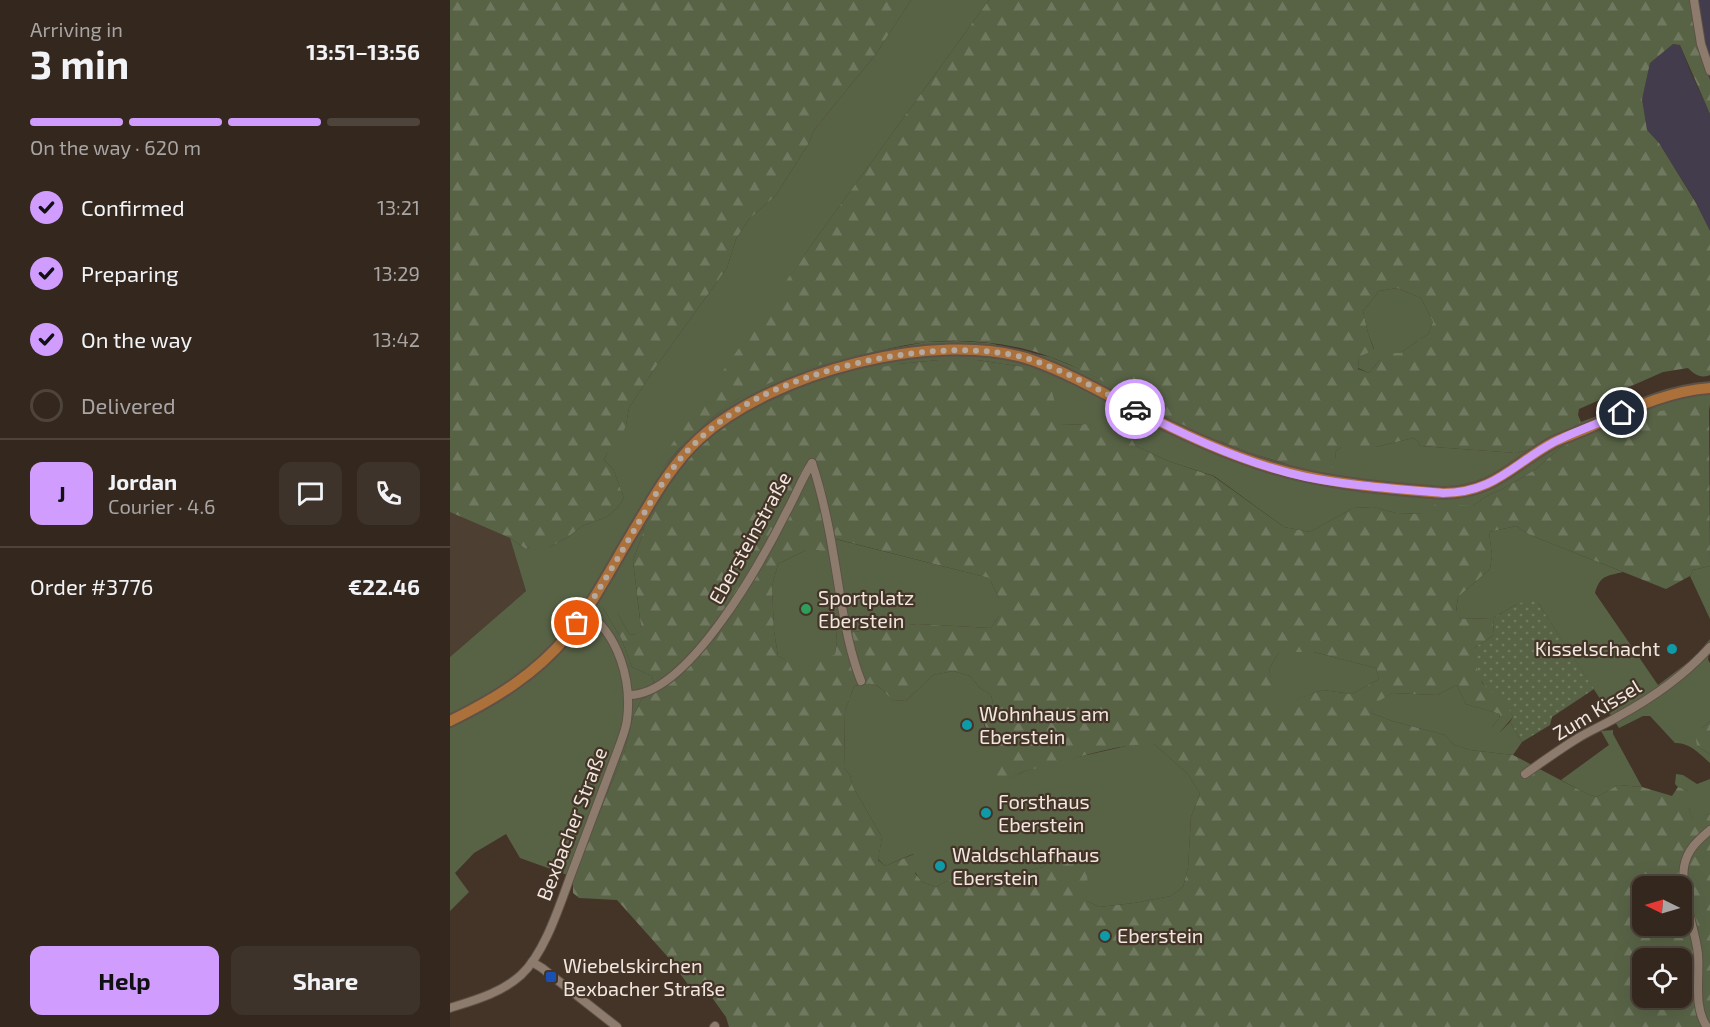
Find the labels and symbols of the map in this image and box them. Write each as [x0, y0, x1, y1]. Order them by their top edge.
courier [1105, 379, 1165, 439]
pin [1596, 387, 1647, 438]
street label: Ebersteinstraße [703, 467, 795, 608]
place label: Sportplatz Eberstein [818, 585, 914, 632]
pin [551, 597, 602, 648]
marker: Sportplatz Eberstein [799, 602, 813, 616]
place label: Kisselschacht [1535, 636, 1660, 660]
marker: Kisselschacht [1665, 642, 1679, 656]
street label: Zum Kissel [1548, 673, 1645, 745]
place label: Wohnhaus am Eberstein [979, 701, 1109, 748]
marker: Wohnhaus am Eberstein [960, 718, 974, 732]
street label: Bexbacher Straße [531, 744, 611, 904]
place label: Forsthaus Eberstein [998, 789, 1090, 836]
marker: Forsthaus Eberstein [979, 806, 993, 820]
place label: Waldschlafhaus Eberstein [952, 842, 1099, 889]
marker: Waldschlafhaus Eberstein [933, 859, 947, 873]
north arrow [1632, 876, 1692, 936]
place label: Eberstein [1117, 923, 1203, 947]
marker: Eberstein [1098, 929, 1112, 943]
place label: Wiebelskirchen Bexbacher Straße [563, 953, 725, 1000]
marker: Wiebelskirchen Bexbacher Straße [544, 970, 558, 984]

